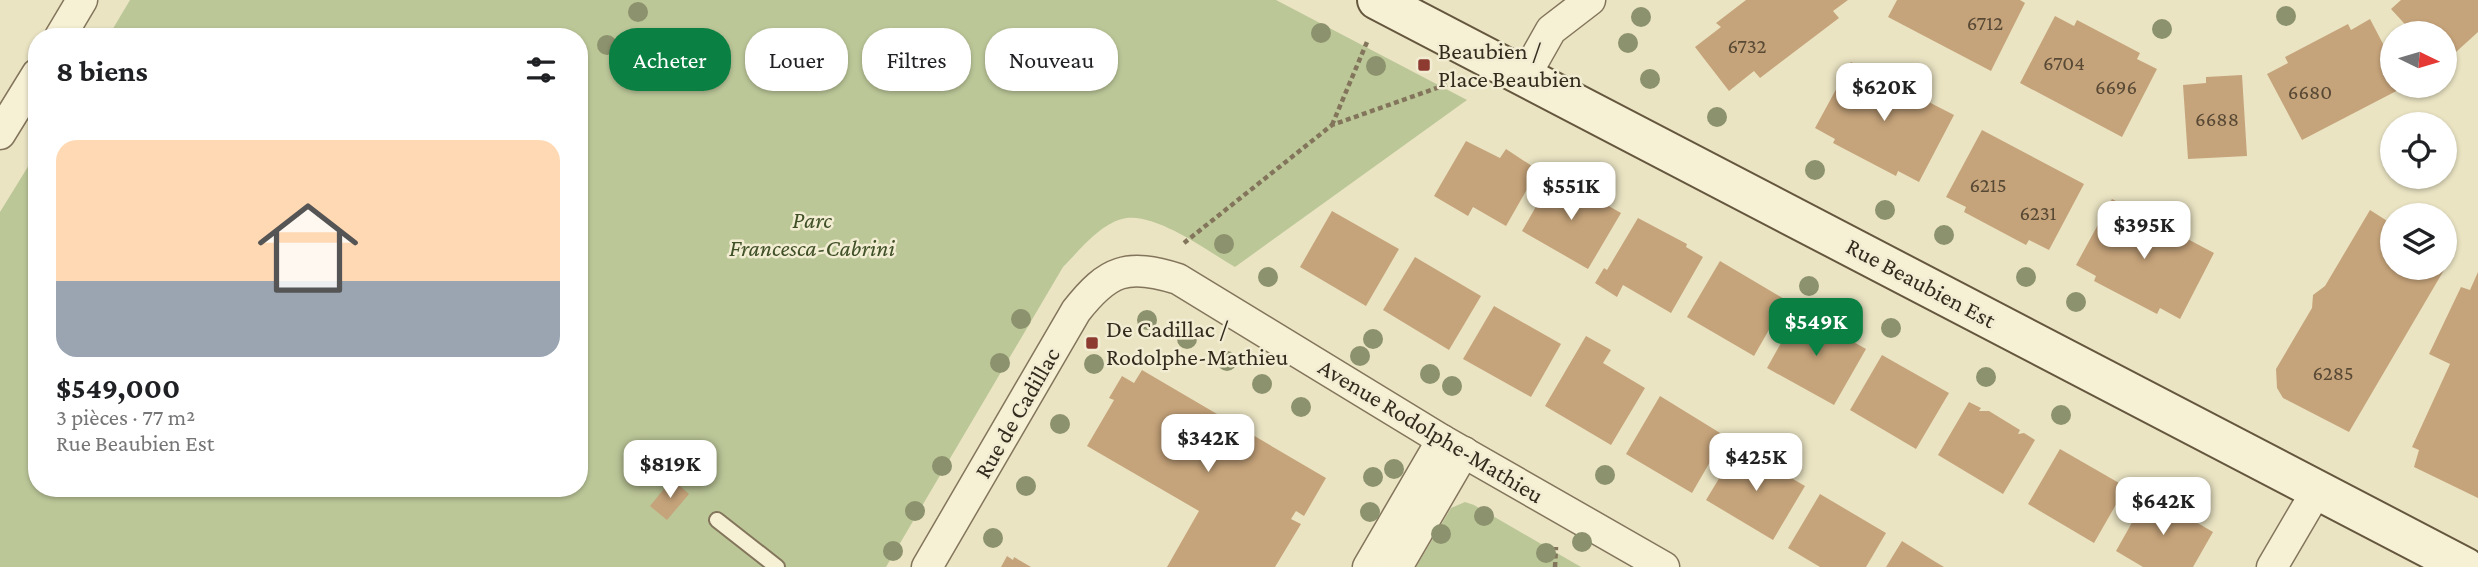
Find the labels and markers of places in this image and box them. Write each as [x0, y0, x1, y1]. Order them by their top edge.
place label: Beaubien / Place Beaubien [1438, 37, 1582, 92]
marker: Beaubien / Place Beaubien [1416, 57, 1432, 73]
pin: $620K [1835, 64, 1933, 123]
pin: $551K [1522, 162, 1620, 222]
pin: $395K [2095, 202, 2193, 261]
pin: $549K [1767, 298, 1865, 358]
place label: De Cadillac / Rodolphe-Mathieu [1106, 315, 1288, 370]
marker: De Cadillac / Rodolphe-Mathieu [1084, 335, 1100, 351]
pin: $342K [1159, 414, 1257, 474]
pin: $425K [1707, 434, 1805, 493]
pin: $819K [621, 440, 719, 500]
pin: $642K [2114, 477, 2212, 537]

